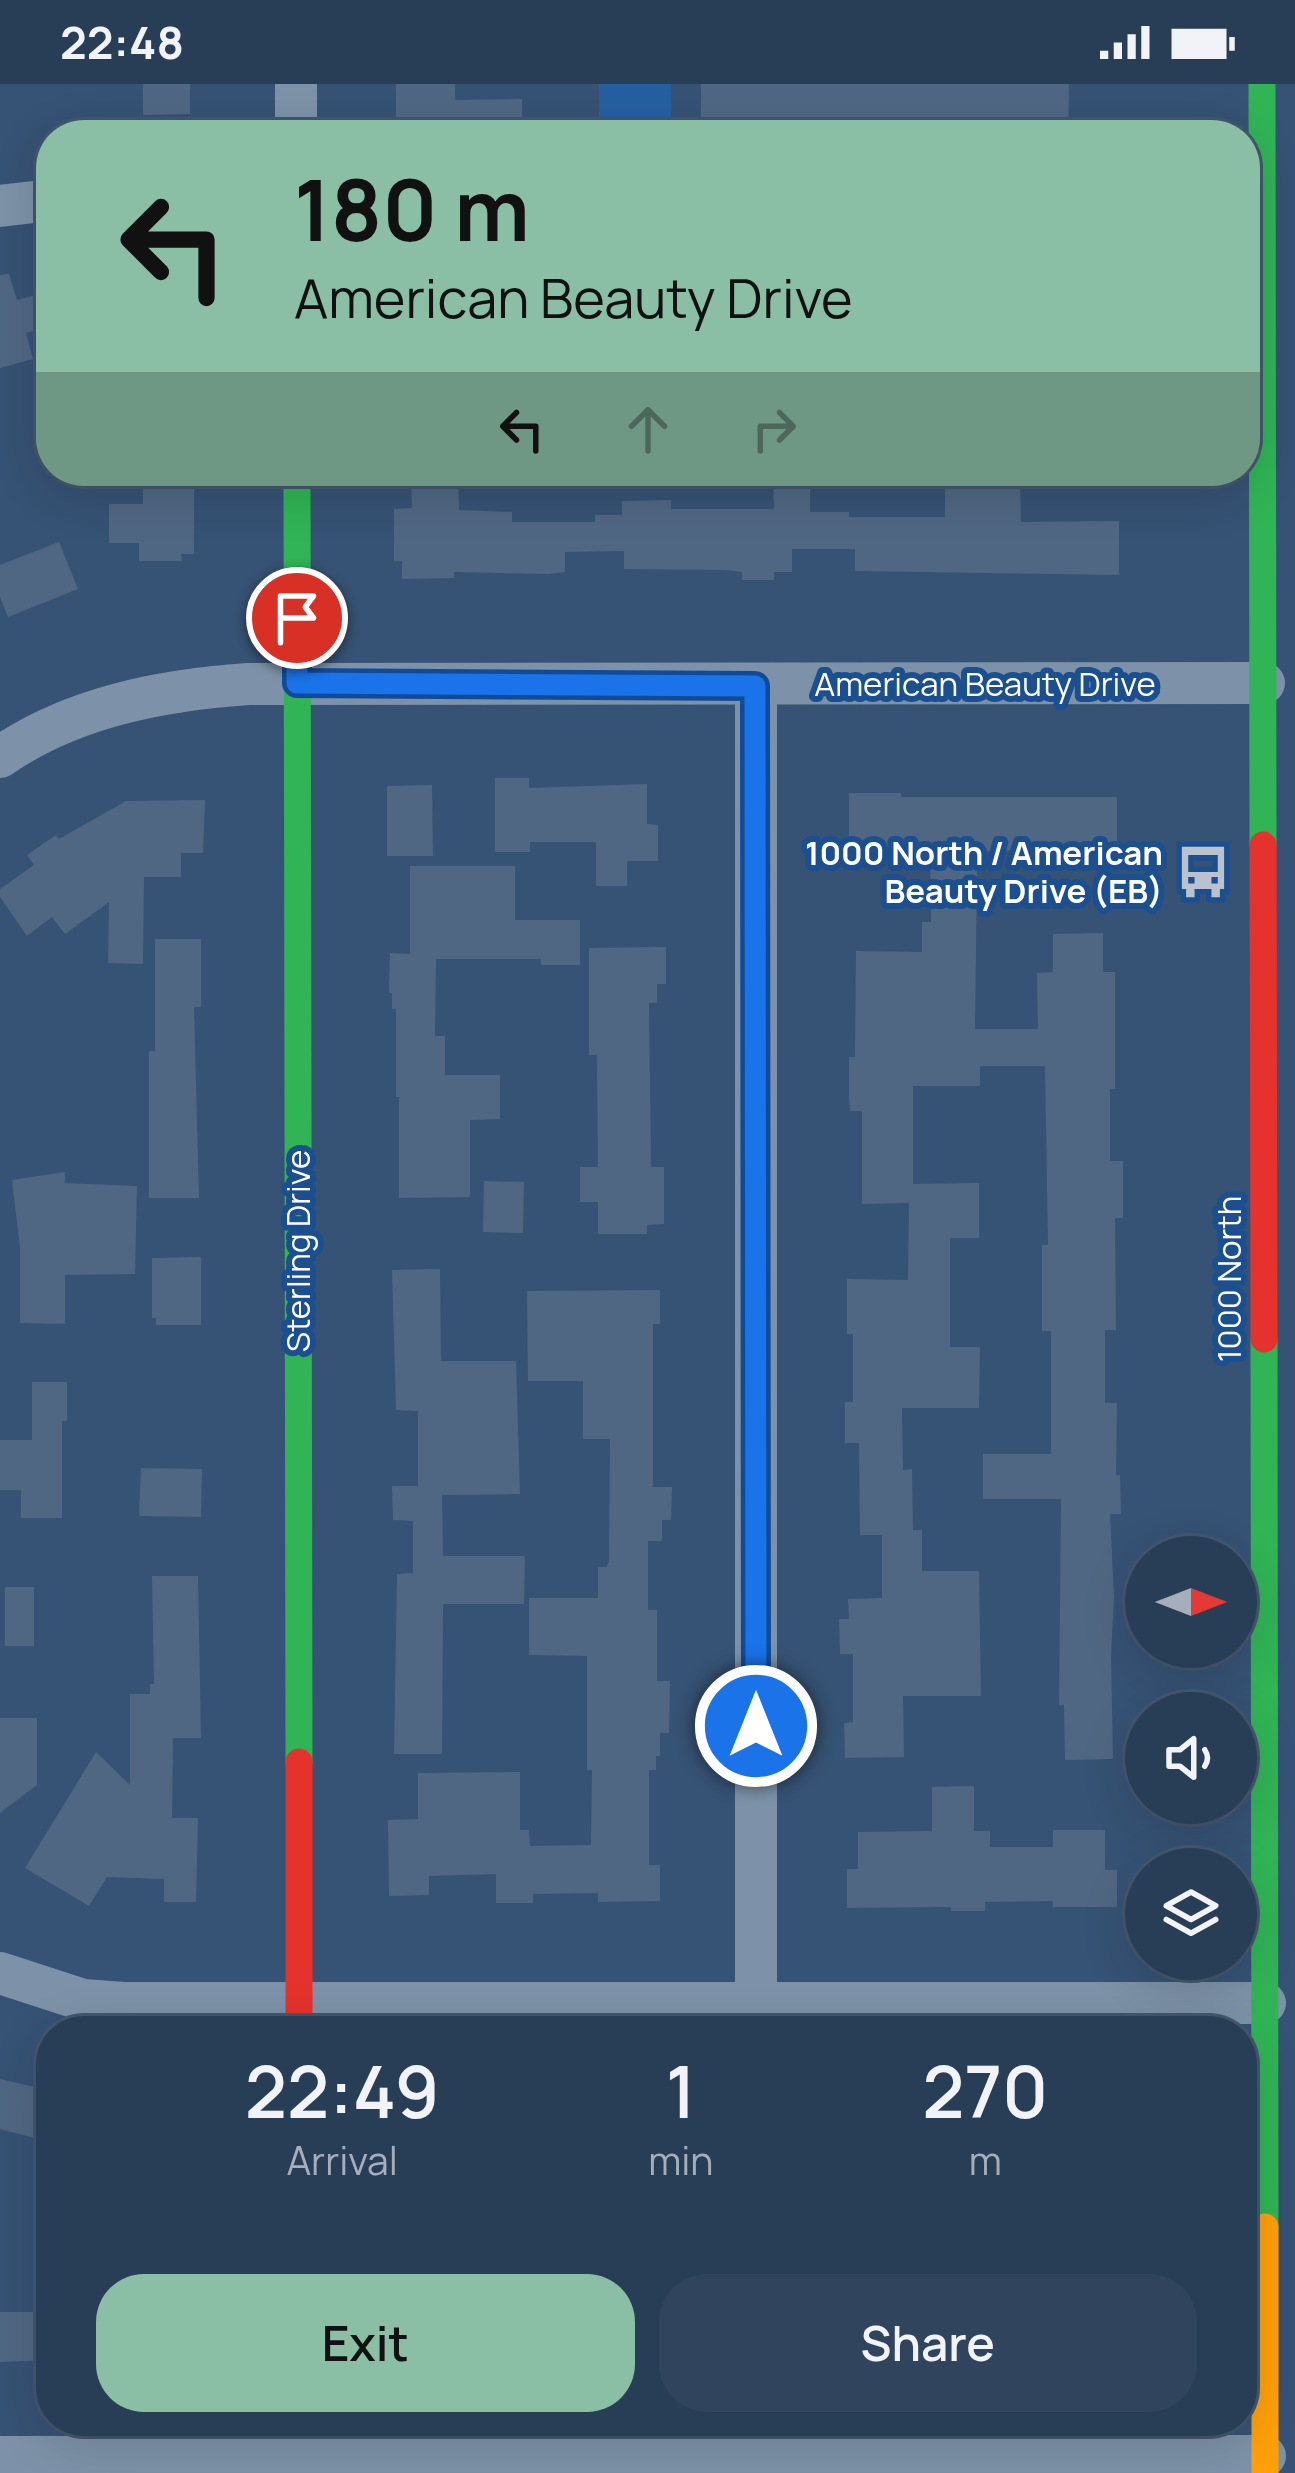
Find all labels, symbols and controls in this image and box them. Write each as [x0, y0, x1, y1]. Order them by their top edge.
text: 22:48 [60, 11, 184, 73]
text: 180 m [294, 151, 530, 266]
icon: left [96, 168, 252, 324]
text: American Beauty Drive [294, 260, 853, 334]
icon: left [489, 396, 555, 462]
icon: ahead [615, 396, 681, 462]
icon: right [741, 396, 807, 462]
pin [246, 567, 348, 669]
icon: arrive [264, 585, 330, 651]
street label: American Beauty Drive [814, 661, 1156, 706]
place label: 1000 North / American Beauty Drive (EB) [805, 830, 1163, 913]
bus stop icon: 1000 North / American Beauty Drive (EB) [1174, 843, 1232, 901]
street label: Sterling Drive [275, 1150, 320, 1352]
street label: 1000 North [1206, 1196, 1251, 1362]
north arrow [1125, 1536, 1257, 1668]
map controls [1125, 1536, 1257, 1980]
position arrow [693, 1663, 819, 1789]
button: sound [1125, 1692, 1257, 1824]
button: layers [1125, 1848, 1257, 1980]
text: 22:49 [245, 2041, 440, 2140]
text: 1 [666, 2041, 696, 2140]
text: 270 [922, 2041, 1048, 2140]
text: Arrival [286, 2133, 398, 2187]
text: min [648, 2133, 714, 2187]
text: m [969, 2133, 1002, 2187]
button: Exit [96, 2274, 635, 2412]
button: Share [659, 2274, 1197, 2412]

